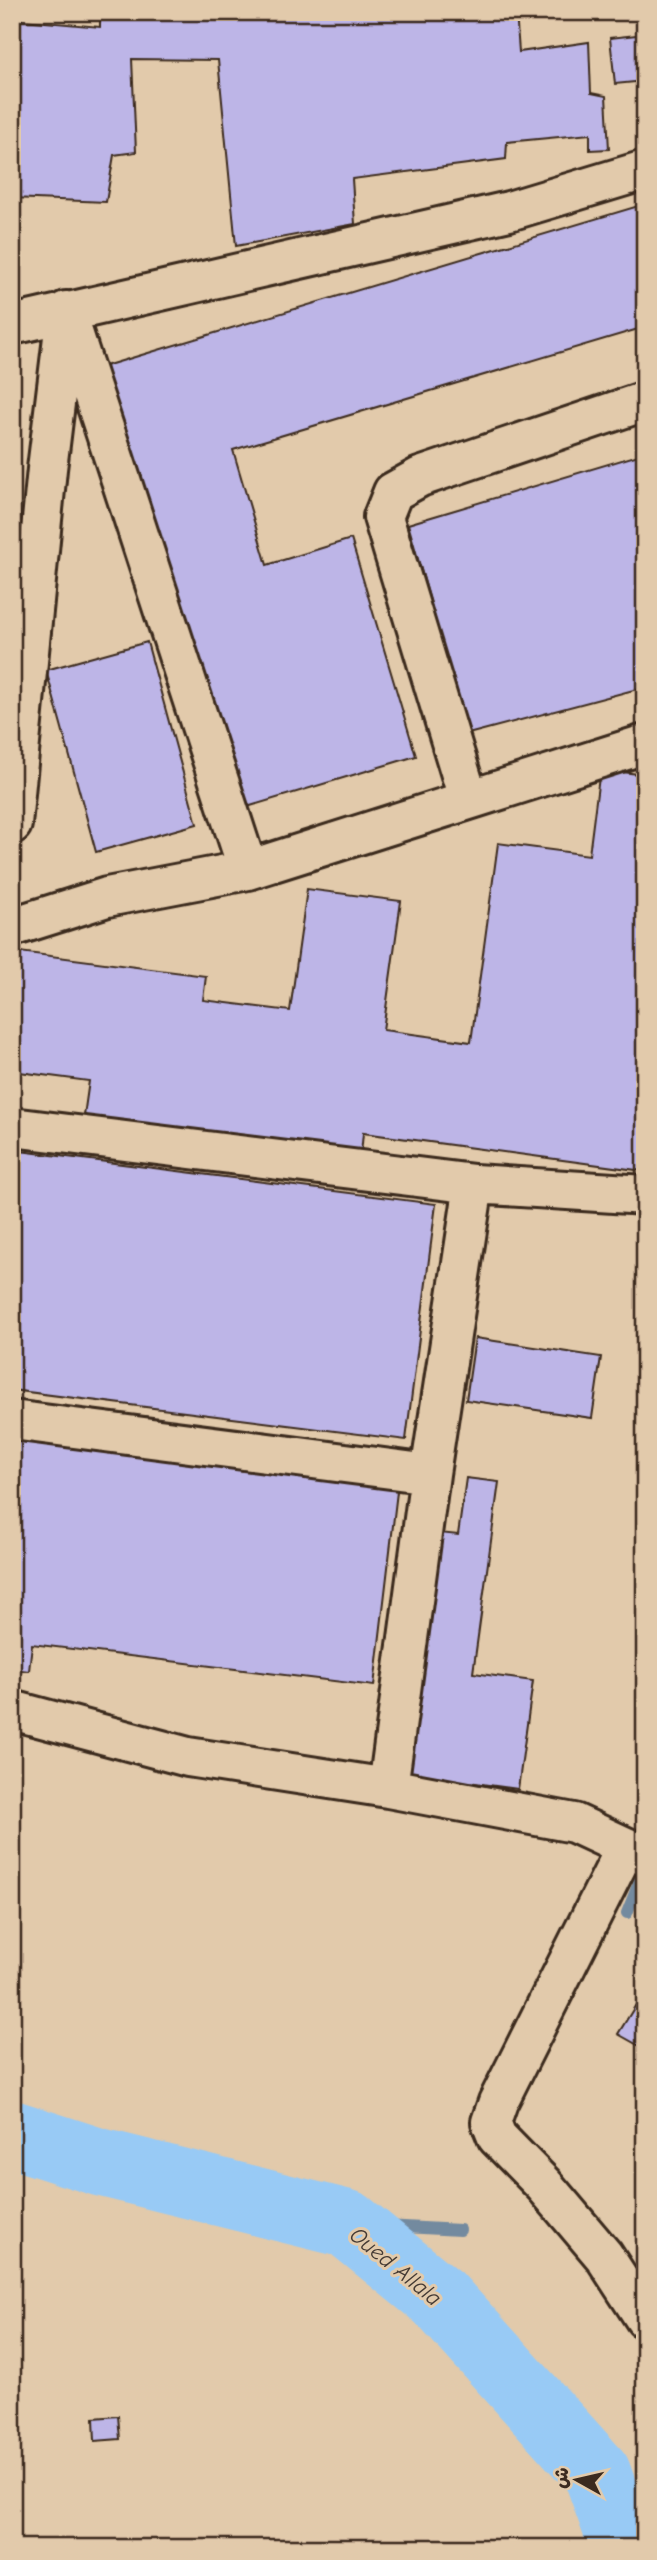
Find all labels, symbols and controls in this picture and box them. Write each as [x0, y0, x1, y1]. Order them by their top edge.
water label: Oued Allala [344, 2221, 447, 2312]
north arrow [542, 2444, 612, 2514]
text: ش [549, 2466, 574, 2490]

